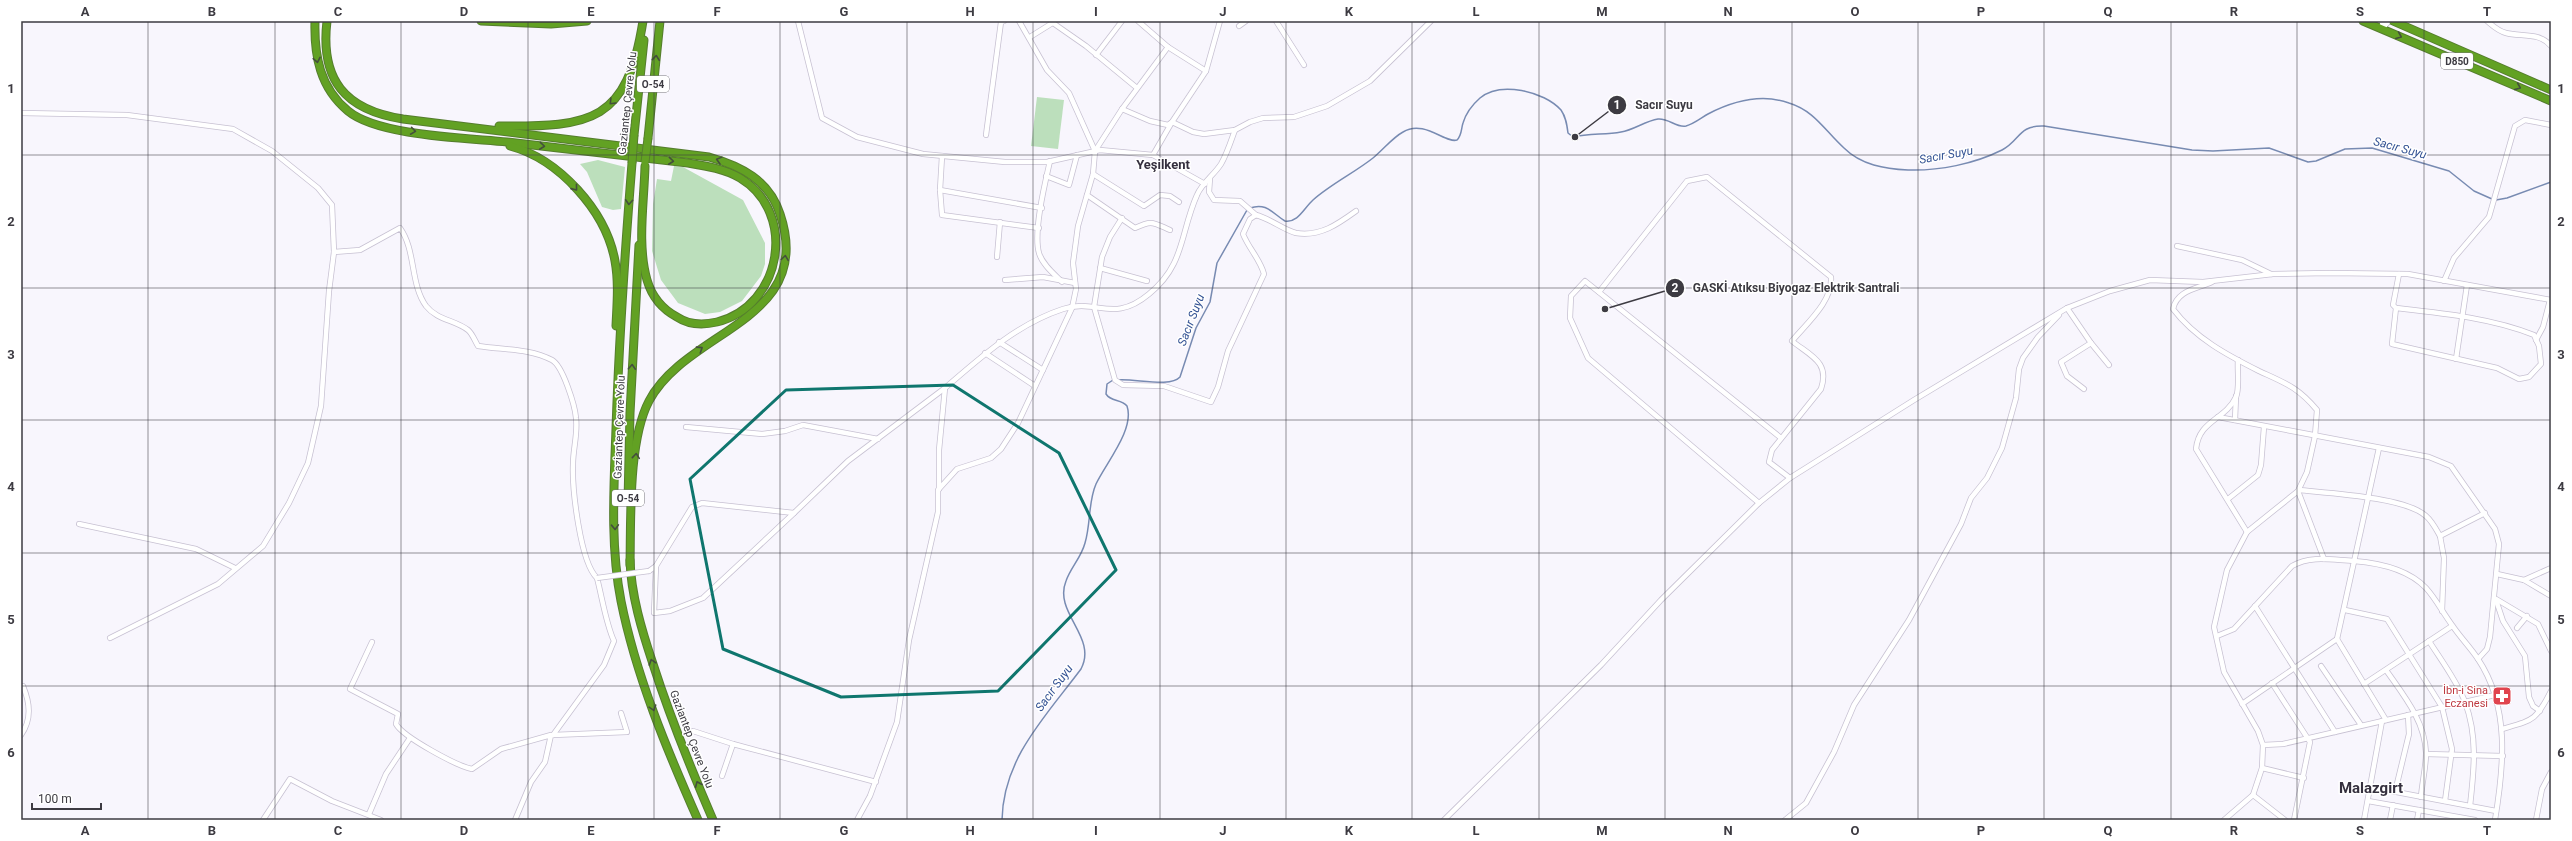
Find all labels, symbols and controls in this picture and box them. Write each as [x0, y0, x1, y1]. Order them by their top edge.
text: A [81, 4, 90, 19]
text: B [208, 4, 216, 19]
text: C [334, 4, 343, 19]
text: D [460, 4, 468, 19]
text: E [587, 4, 595, 19]
text: F [713, 4, 721, 19]
text: G [840, 4, 849, 19]
text: H [965, 4, 975, 19]
text: I [1094, 4, 1098, 19]
text: J [1219, 4, 1227, 19]
text: K [1345, 4, 1354, 19]
text: L [1472, 4, 1480, 19]
text: M [1596, 4, 1608, 19]
text: N [1723, 4, 1733, 19]
text: O [1851, 4, 1860, 19]
text: P [1977, 4, 1985, 19]
text: Q [2104, 4, 2113, 19]
text: R [2230, 4, 2239, 19]
text: S [2356, 4, 2364, 19]
text: T [2483, 4, 2491, 19]
one-way arrow [2395, 31, 2402, 39]
street label: Gaziantep Çevre Yolu [616, 51, 639, 155]
road number: D850 [2441, 53, 2473, 69]
one-way arrow [651, 55, 660, 61]
one-way arrow [313, 57, 321, 63]
road number: O-54 [637, 76, 669, 92]
text: 1 [7, 81, 15, 96]
text: 1 [2557, 81, 2565, 96]
one-way arrow [2515, 83, 2522, 91]
callout: Sacır Suyu [1607, 93, 1701, 117]
one-way arrow [609, 97, 617, 105]
text: 1 [1614, 98, 1620, 112]
text: Sacır Suyu [1635, 98, 1693, 112]
one-way arrow [410, 126, 416, 135]
water label: Sacır Suyu [2372, 134, 2429, 162]
one-way arrow [539, 142, 545, 151]
water label: Sacır Suyu [1918, 143, 1975, 167]
one-way arrow [668, 156, 674, 165]
one-way arrow [716, 156, 723, 165]
district label: Yeşilkent [1136, 157, 1190, 172]
one-way arrow [571, 183, 578, 191]
one-way arrow [625, 199, 634, 205]
text: 2 [7, 214, 15, 229]
text: 2 [2557, 214, 2565, 229]
one-way arrow [780, 255, 789, 261]
callout: GASKİ Atıksu Biyogaz Elektrik Santrali [1665, 276, 1908, 300]
text: GASKİ Atıksu Biyogaz Elektrik Santrali [1693, 280, 1899, 295]
text: 2 [1672, 281, 1679, 295]
water label: Sacır Suyu [1175, 292, 1207, 348]
text: 3 [7, 347, 15, 362]
one-way arrow [695, 347, 702, 354]
text: 3 [2557, 347, 2565, 362]
one-way arrow [628, 364, 637, 370]
street label: Gaziantep Çevre Yolu [611, 375, 628, 479]
one-way arrow [631, 453, 640, 459]
text: 4 [7, 479, 15, 494]
text: 4 [2557, 479, 2565, 494]
road number: O-54 [612, 490, 644, 506]
one-way arrow [611, 524, 620, 530]
text: 5 [7, 612, 15, 627]
text: 5 [2557, 612, 2565, 627]
one-way arrow [649, 659, 657, 666]
water label: Sacır Suyu [1032, 661, 1076, 714]
place label: İbn-i Sina Eczanesi [2443, 684, 2488, 710]
pharmacy icon: İbn-i Sina Eczanesi [2491, 685, 2513, 707]
street label: Gaziantep Çevre Yolu [667, 688, 716, 790]
one-way arrow [648, 704, 657, 711]
text: 6 [7, 745, 15, 760]
text: 6 [2557, 745, 2565, 760]
district label: Malazgirt [2339, 779, 2403, 797]
one-way arrow [694, 781, 702, 788]
scale bar [32, 785, 101, 811]
text: 100 m [38, 792, 72, 806]
text: A [81, 823, 90, 838]
text: B [208, 823, 216, 838]
text: C [334, 823, 343, 838]
text: D [460, 823, 468, 838]
text: E [587, 823, 595, 838]
text: F [713, 823, 721, 838]
text: G [840, 823, 849, 838]
text: H [965, 823, 975, 838]
text: I [1094, 823, 1098, 838]
text: J [1219, 823, 1227, 838]
text: K [1345, 823, 1354, 838]
text: L [1472, 823, 1480, 838]
text: M [1596, 823, 1608, 838]
text: N [1723, 823, 1733, 838]
text: O [1851, 823, 1860, 838]
text: P [1977, 823, 1985, 838]
text: Q [2104, 823, 2113, 838]
text: R [2230, 823, 2239, 838]
text: S [2356, 823, 2364, 838]
text: T [2483, 823, 2491, 838]

